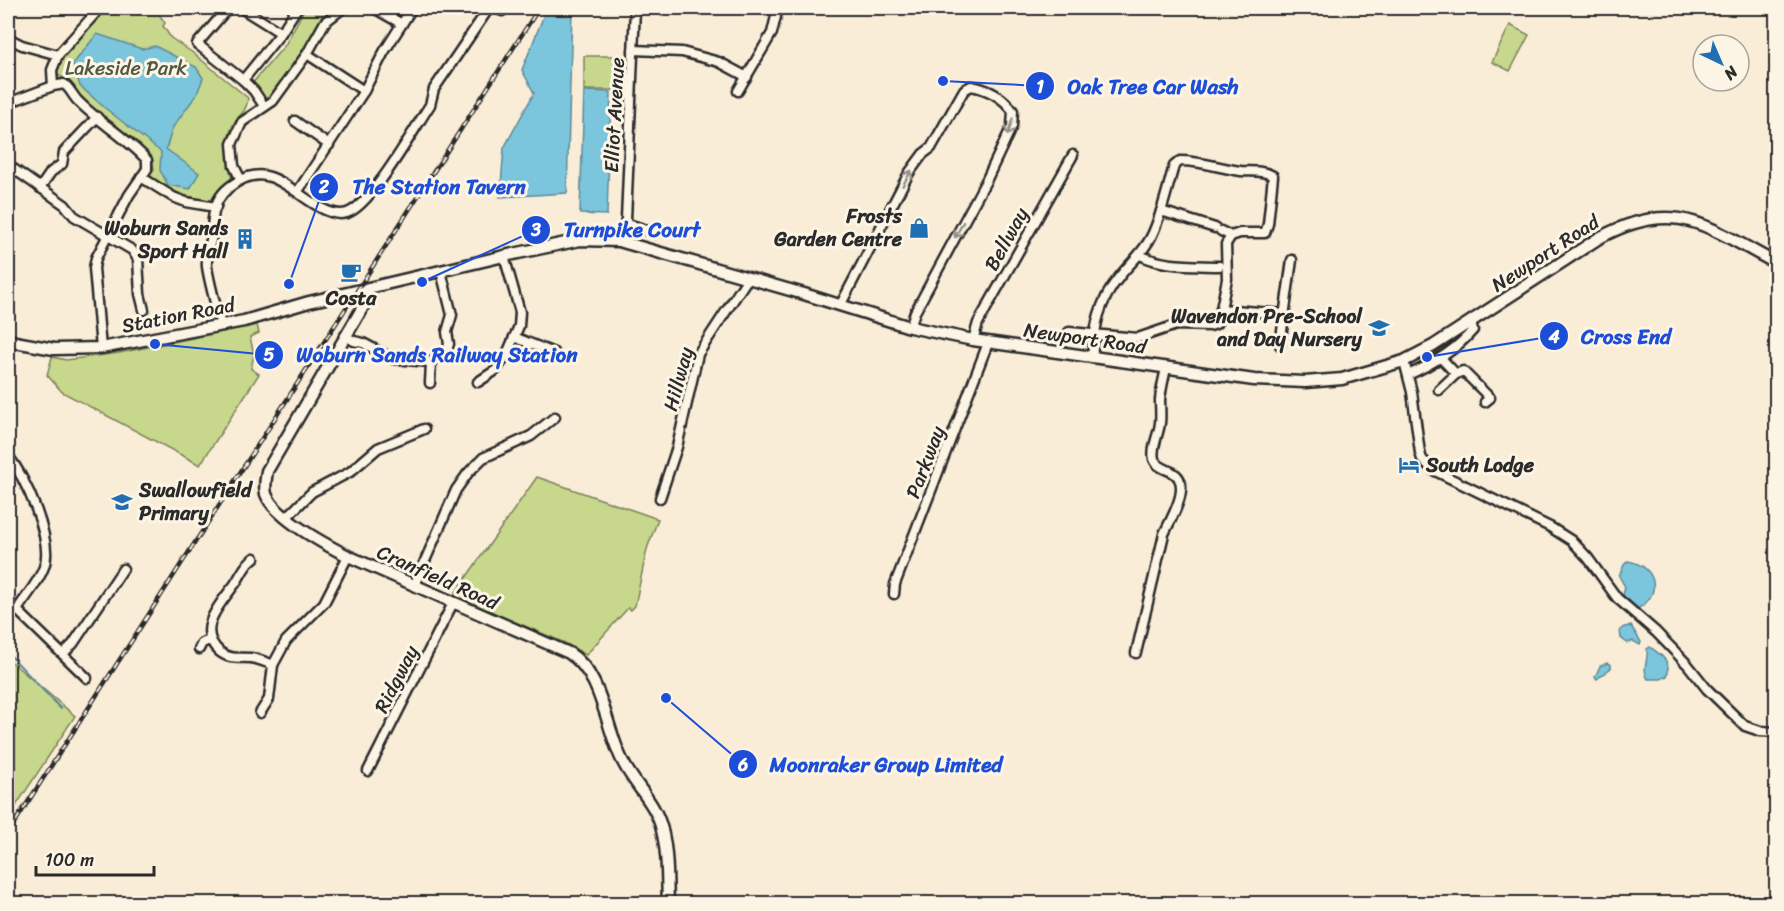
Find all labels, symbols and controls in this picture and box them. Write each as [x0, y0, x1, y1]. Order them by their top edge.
north arrow [1691, 33, 1751, 93]
park label: Lakeside Park [65, 51, 187, 86]
street label: Elliot Avenue [594, 57, 635, 174]
text: N [1716, 58, 1746, 88]
callout: Oak Tree Car Wash [1025, 67, 1250, 106]
text: Oak Tree Car Wash [1067, 68, 1239, 106]
text: 1 [1036, 71, 1044, 103]
one-way arrow [1004, 117, 1015, 136]
callout: The Station Tavern [309, 168, 538, 207]
text: The Station Tavern [352, 168, 527, 206]
one-way arrow [901, 170, 913, 187]
text: 2 [318, 171, 330, 203]
place label: Frosts Garden Centre [773, 199, 903, 257]
street label: Bellway [975, 200, 1039, 278]
street label: Newport Road [1484, 204, 1608, 302]
callout: Turnpike Court [521, 210, 712, 249]
place label: Woburn Sands Sport Hall [104, 211, 229, 269]
text: Turnpike Court [564, 211, 702, 249]
text: 3 [530, 214, 541, 246]
shop icon: Frosts Garden Centre [907, 216, 931, 240]
one-way arrow [953, 221, 965, 238]
building icon: Woburn Sands Sport Hall [233, 227, 257, 251]
cafe icon: Costa [339, 260, 363, 284]
place label: Costa [325, 281, 377, 316]
street label: Station Road [119, 287, 239, 344]
place label: Wavendon Pre-School and Day Nursery [1171, 299, 1363, 357]
street label: Newport Road [1021, 313, 1150, 365]
school or university icon: Wavendon Pre-School and Day Nursery [1367, 316, 1391, 340]
callout: Cross End [1539, 317, 1683, 356]
text: Cross End [1580, 318, 1673, 356]
text: 4 [1547, 321, 1560, 353]
callout: Woburn Sands Railway Station [254, 335, 590, 374]
text: Woburn Sands Railway Station [296, 336, 578, 374]
text: 5 [264, 339, 275, 371]
street label: Hillway [653, 342, 704, 415]
street label: Parkway [896, 420, 956, 504]
place label: South Lodge [1425, 448, 1535, 483]
hotel icon: South Lodge [1397, 453, 1421, 477]
place label: Swallowfield Primary [138, 473, 254, 531]
school or university icon: Swallowfield Primary [110, 490, 134, 514]
street label: Cranfield Road [371, 535, 506, 621]
street label: Ridgway [364, 638, 429, 719]
callout: Moonraker Group Limited [728, 745, 1015, 784]
text: Moonraker Group Limited [769, 746, 1004, 784]
text: 6 [737, 749, 748, 781]
scale bar [36, 839, 154, 877]
text: 100 m [45, 844, 94, 876]

